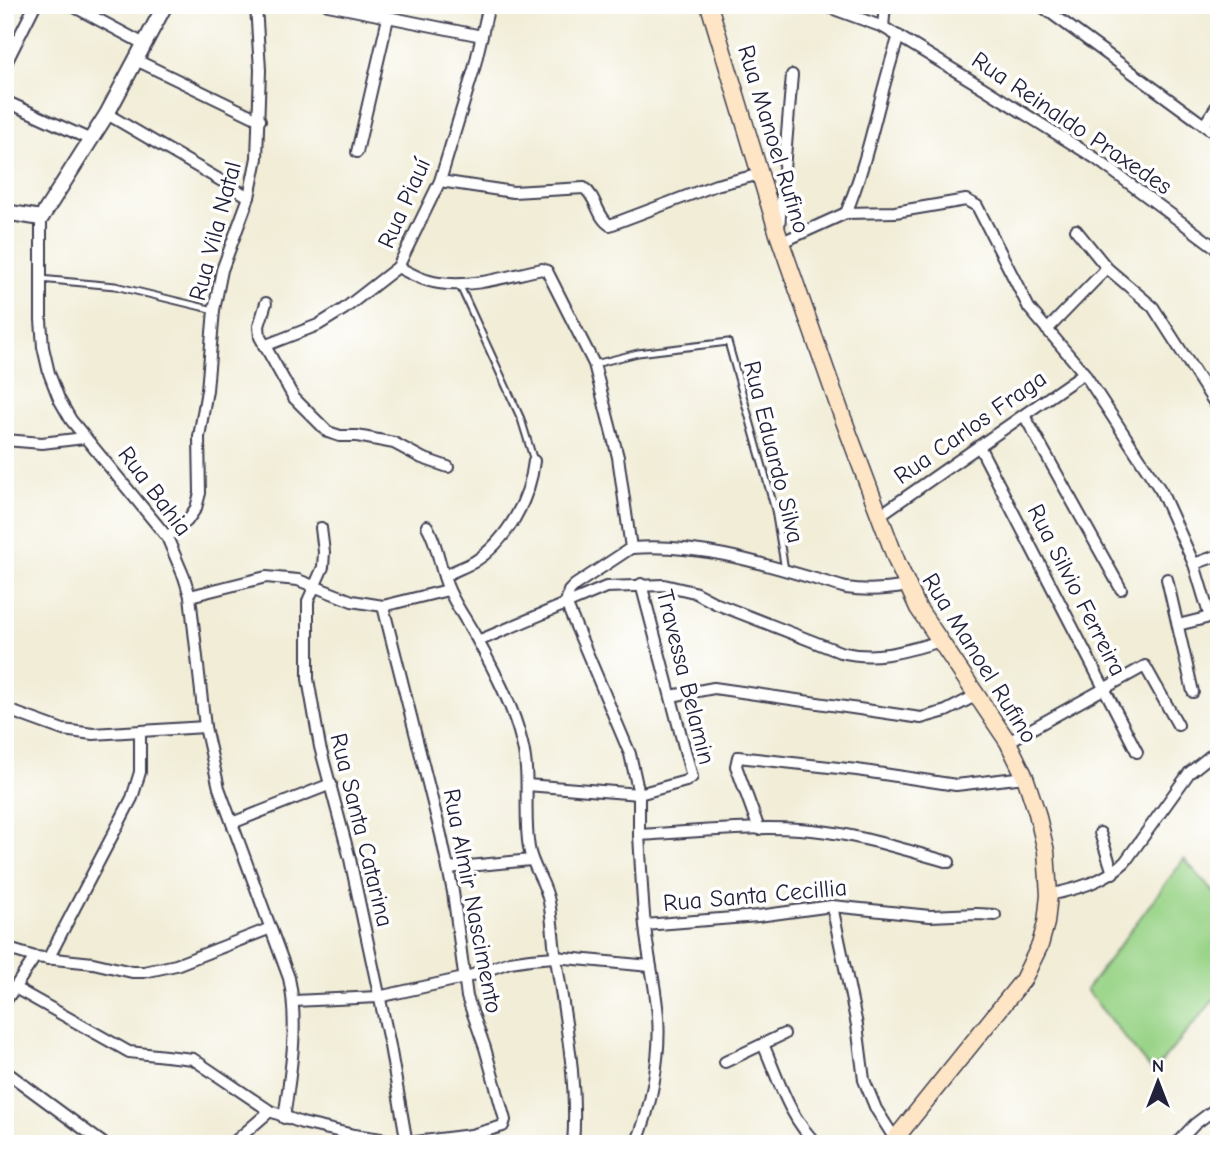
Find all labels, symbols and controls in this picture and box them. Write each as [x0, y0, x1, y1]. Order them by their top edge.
street label: Rua Manoel Rufino [732, 41, 816, 237]
street label: Rua Reinaldo Praxedes [967, 46, 1177, 200]
street label: Rua Piauí [372, 153, 437, 253]
street label: Rua Vila Natal [183, 158, 247, 304]
street label: Rua Eduardo Silva [738, 358, 810, 546]
street label: Rua Carlos Fraga [888, 364, 1052, 490]
street label: Rua Bahia [112, 441, 198, 541]
street label: Rua Silvio Ferreira [1022, 499, 1132, 681]
street label: Rua Manoel Rufino [916, 568, 1044, 748]
street label: Travessa Belamin [651, 587, 721, 767]
street label: Rua Santa Catarina [324, 730, 400, 930]
street label: Rua Almir Nascimento [437, 786, 509, 1016]
street label: Rua Santa Cecillia [662, 873, 848, 917]
north arrow [1122, 1048, 1192, 1118]
text: N [1152, 1055, 1164, 1077]

